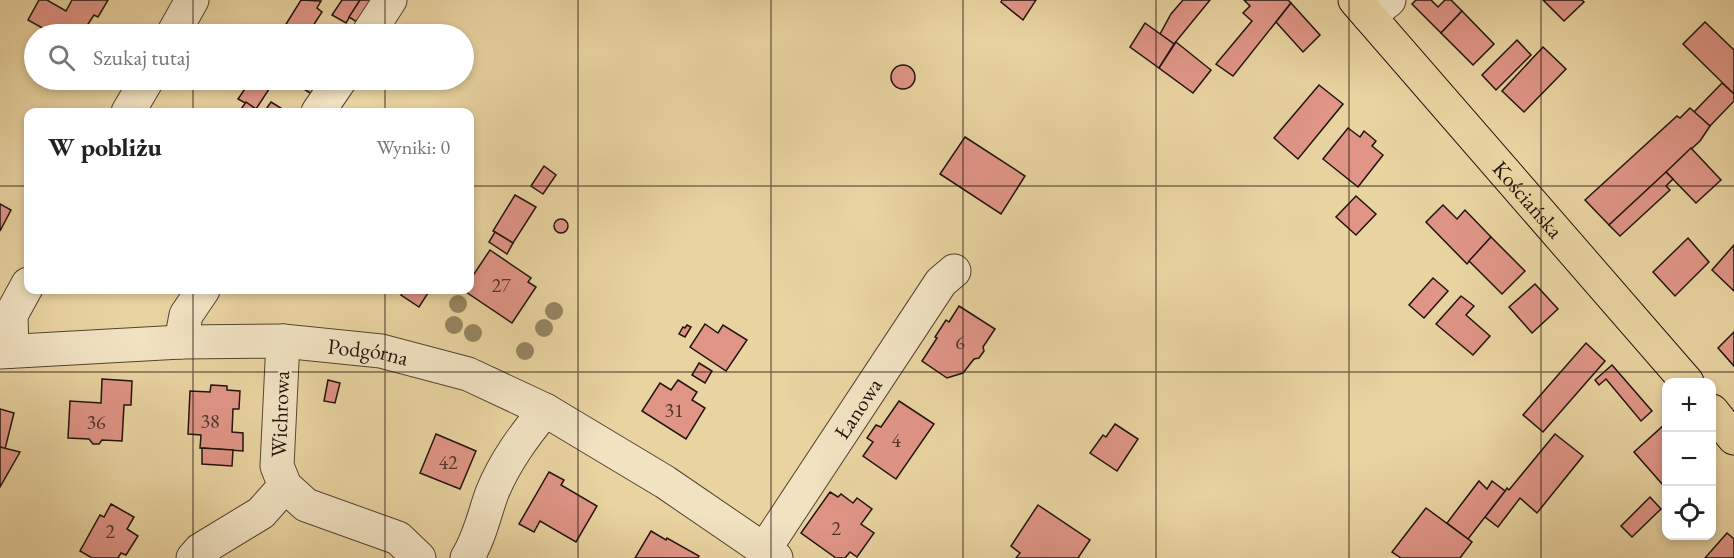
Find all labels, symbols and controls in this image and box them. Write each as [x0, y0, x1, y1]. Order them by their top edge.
search box [24, 24, 474, 90]
icon: search [45, 41, 78, 74]
text: Szukaj tutaj [93, 43, 190, 72]
text: W pobliżu [48, 130, 162, 164]
text: Wyniki: 0 [377, 134, 450, 160]
street label: Kościańska [1486, 154, 1570, 244]
house number: 27 [491, 272, 511, 298]
house number: 6 [955, 329, 965, 355]
street label: Podgórna [326, 331, 412, 372]
street label: Wichrowa [264, 370, 296, 458]
street label: Łanowa [827, 372, 888, 444]
map controls [1662, 378, 1716, 540]
button: + [1662, 378, 1716, 432]
house number: 31 [664, 397, 684, 423]
house number: 38 [200, 408, 220, 434]
house number: 36 [86, 409, 106, 435]
house number: 4 [891, 427, 901, 453]
button: − [1662, 432, 1716, 486]
house number: 42 [438, 449, 458, 475]
button: locate [1662, 486, 1716, 540]
house number: 2 [831, 515, 841, 541]
house number: 2 [105, 518, 115, 544]

